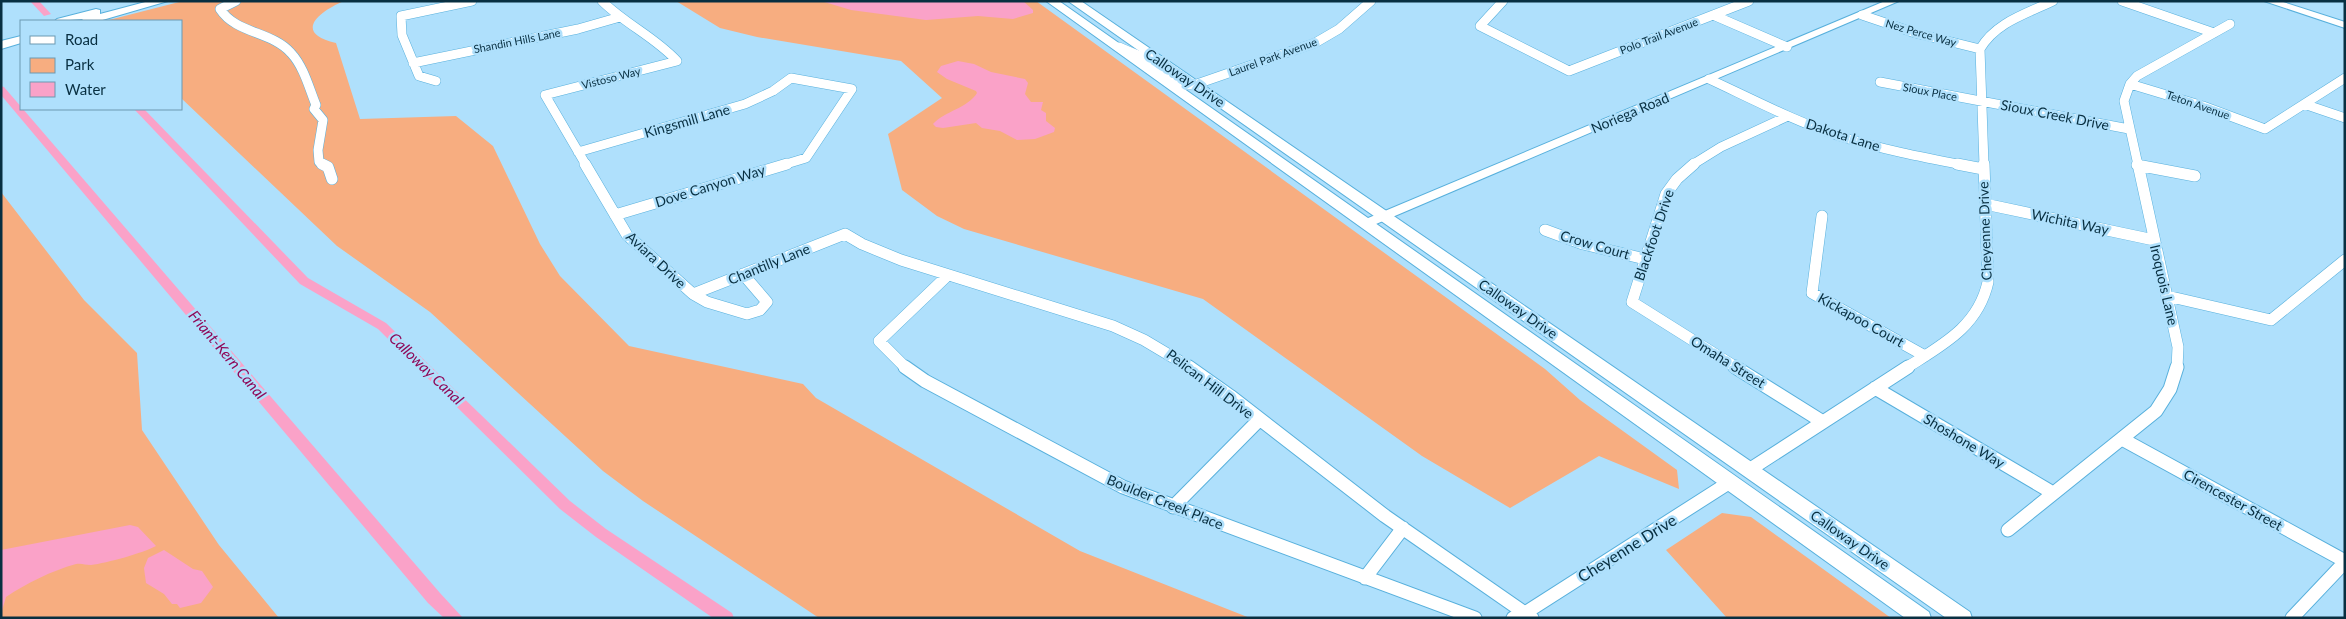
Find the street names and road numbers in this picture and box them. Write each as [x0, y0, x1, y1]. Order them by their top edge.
street label: Polo Trail Avenue [1618, 15, 1700, 56]
street label: Nez Perce Way [1884, 16, 1958, 49]
street label: Shandin Hills Lane [472, 26, 562, 55]
street label: Laurel Park Avenue [1227, 35, 1319, 78]
street label: Calloway Drive [1142, 45, 1228, 110]
street label: Vistoso Way [580, 64, 642, 91]
street label: Sioux Place [1902, 80, 1958, 103]
street label: Noriega Road [1588, 88, 1671, 137]
street label: Teton Avenue [2165, 88, 2232, 121]
street label: Sioux Creek Drive [1999, 96, 2111, 133]
street label: Kingsmill Lane [642, 100, 732, 141]
street label: Dakota Lane [1804, 115, 1882, 154]
street label: Dove Canyon Way [653, 160, 768, 210]
street label: Cheyenne Drive [1974, 181, 1995, 281]
street label: Blackfoot Drive [1630, 187, 1677, 283]
street label: Wichita Way [2030, 205, 2111, 238]
street label: Crow Court [1559, 227, 1632, 263]
street label: Aviara Drive [623, 228, 690, 292]
street label: Chantilly Lane [725, 239, 812, 288]
street label: Iroquois Lane [2147, 243, 2182, 327]
street label: Calloway Drive [1476, 275, 1561, 342]
street label: Kickapoo Court [1815, 289, 1907, 350]
street label: Omaha Street [1688, 332, 1769, 391]
street label: Pelican Hill Drive [1163, 345, 1257, 422]
street label: Shoshone Way [1921, 410, 2008, 472]
street label: Cirencester Street [2181, 465, 2286, 534]
street label: Boulder Creek Place [1105, 470, 1226, 533]
street label: Calloway Drive [1808, 506, 1893, 573]
street label: Cheyenne Drive [1574, 510, 1680, 586]

